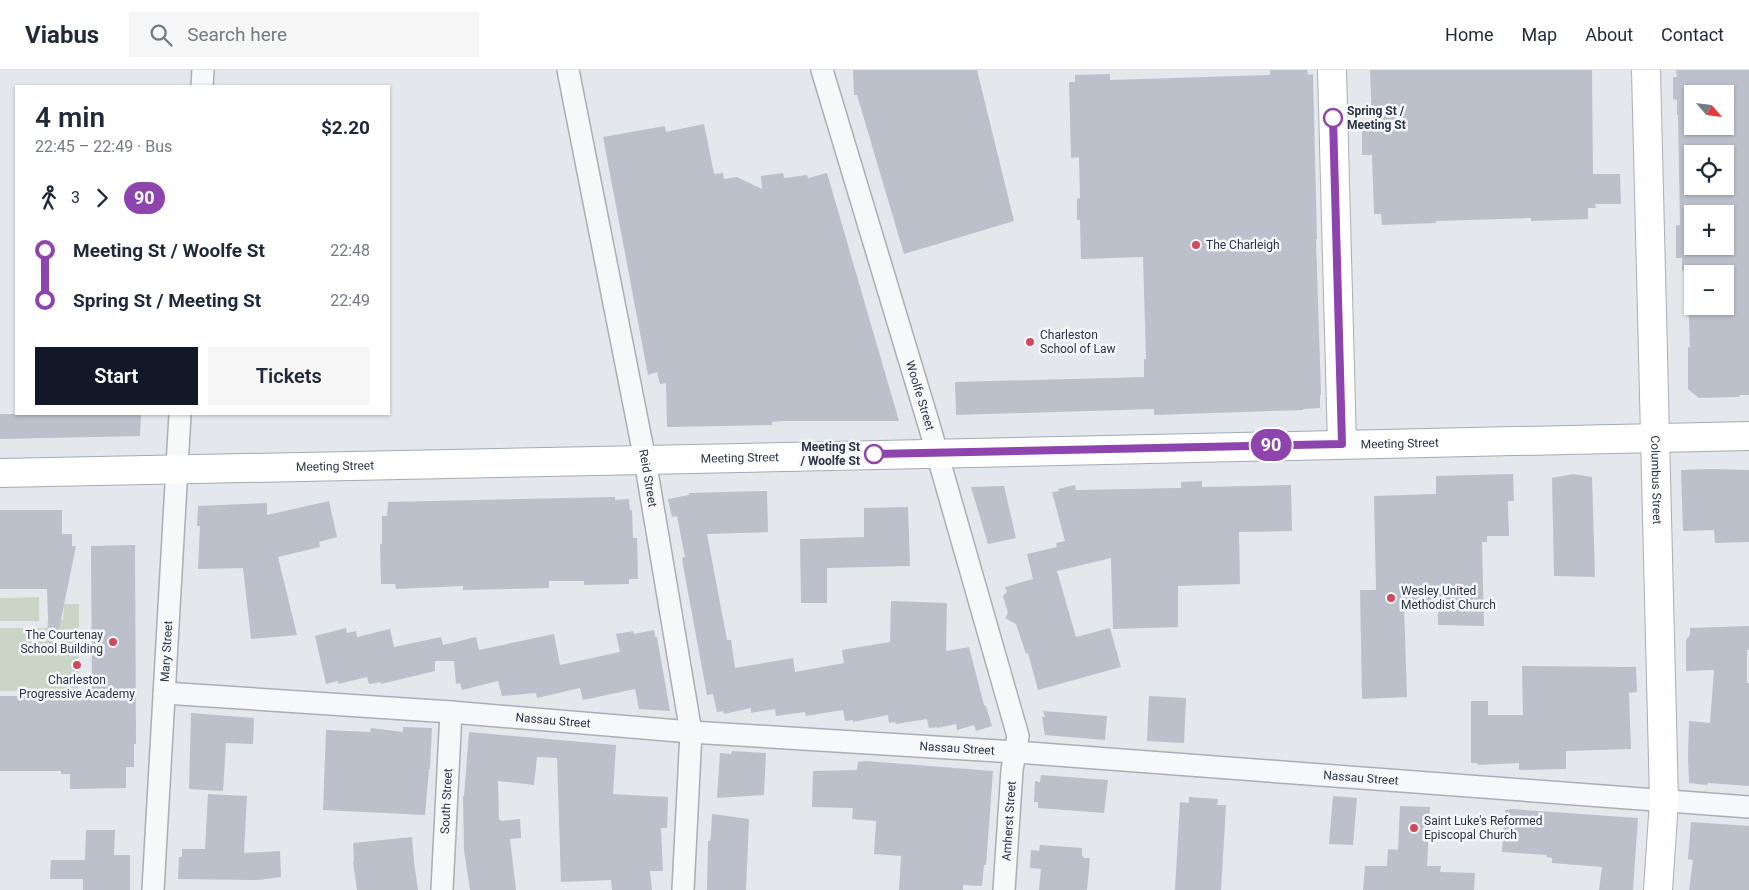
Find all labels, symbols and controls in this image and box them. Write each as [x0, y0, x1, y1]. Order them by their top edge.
search box [129, 12, 479, 57]
text: Viabus [25, 21, 99, 49]
icon: search [147, 21, 175, 49]
text: Search here [187, 23, 287, 46]
text: Home [1445, 24, 1494, 45]
text: Map [1522, 24, 1557, 45]
text: About [1585, 24, 1633, 45]
text: Contact [1661, 24, 1724, 45]
north arrow [1684, 85, 1734, 135]
map controls [1684, 85, 1734, 315]
text: 4 min [35, 101, 105, 134]
place label: Spring St / Meeting St [1347, 104, 1406, 132]
marker: Spring St / Meeting St [1323, 108, 1343, 128]
text: $2.20 [321, 116, 370, 139]
text: 22:45 – 22:49 · Bus [35, 137, 172, 156]
button: locate [1684, 145, 1734, 195]
icon: walk [35, 184, 63, 212]
icon: forward [88, 184, 116, 212]
text: 90 [134, 187, 155, 208]
text: 3 [71, 188, 80, 207]
button: + [1684, 205, 1734, 255]
place label: The Charleigh [1206, 238, 1280, 252]
text: Meeting St / Woolfe St [73, 239, 265, 262]
marker: The Charleigh [1190, 239, 1202, 251]
text: 22:48 [330, 241, 370, 260]
button: − [1684, 265, 1734, 315]
text: Spring St / Meeting St [73, 289, 261, 312]
text: 22:49 [330, 291, 370, 310]
place label: Charleston School of Law [1040, 328, 1116, 356]
marker: Charleston School of Law [1024, 336, 1036, 348]
button: Start [35, 347, 198, 405]
button: Tickets [208, 347, 370, 405]
street label: Woolfe Street [903, 359, 937, 432]
line badge: 90 [1248, 429, 1294, 461]
text: 90 [1261, 434, 1281, 455]
street label: Columbus Street [1648, 435, 1664, 525]
street label: Meeting Street [1360, 436, 1439, 451]
place label: Meeting St / Woolfe St [799, 440, 860, 468]
marker: Meeting St / Woolfe St [864, 444, 884, 464]
street label: Reid Street [636, 448, 660, 508]
street label: Meeting Street [701, 450, 779, 466]
street label: Meeting Street [296, 458, 374, 474]
place label: Wesley United Methodist Church [1401, 584, 1496, 612]
marker: Wesley United Methodist Church [1385, 592, 1397, 604]
street label: Mary Street [158, 620, 175, 683]
place label: The Courtenay School Building [20, 628, 103, 656]
marker: The Courtenay School Building [107, 636, 119, 648]
marker: Charleston Progressive Academy [71, 659, 83, 671]
place label: Charleston Progressive Academy [19, 673, 135, 701]
street label: Nassau Street [515, 710, 591, 731]
street label: Nassau Street [919, 739, 995, 758]
street label: South Street [438, 768, 455, 834]
street label: Nassau Street [1323, 768, 1399, 788]
street label: Amherst Street [999, 780, 1019, 861]
place label: Saint Luke's Reformed Episcopal Church [1424, 814, 1542, 842]
marker: Saint Luke's Reformed Episcopal Church [1408, 822, 1420, 834]

